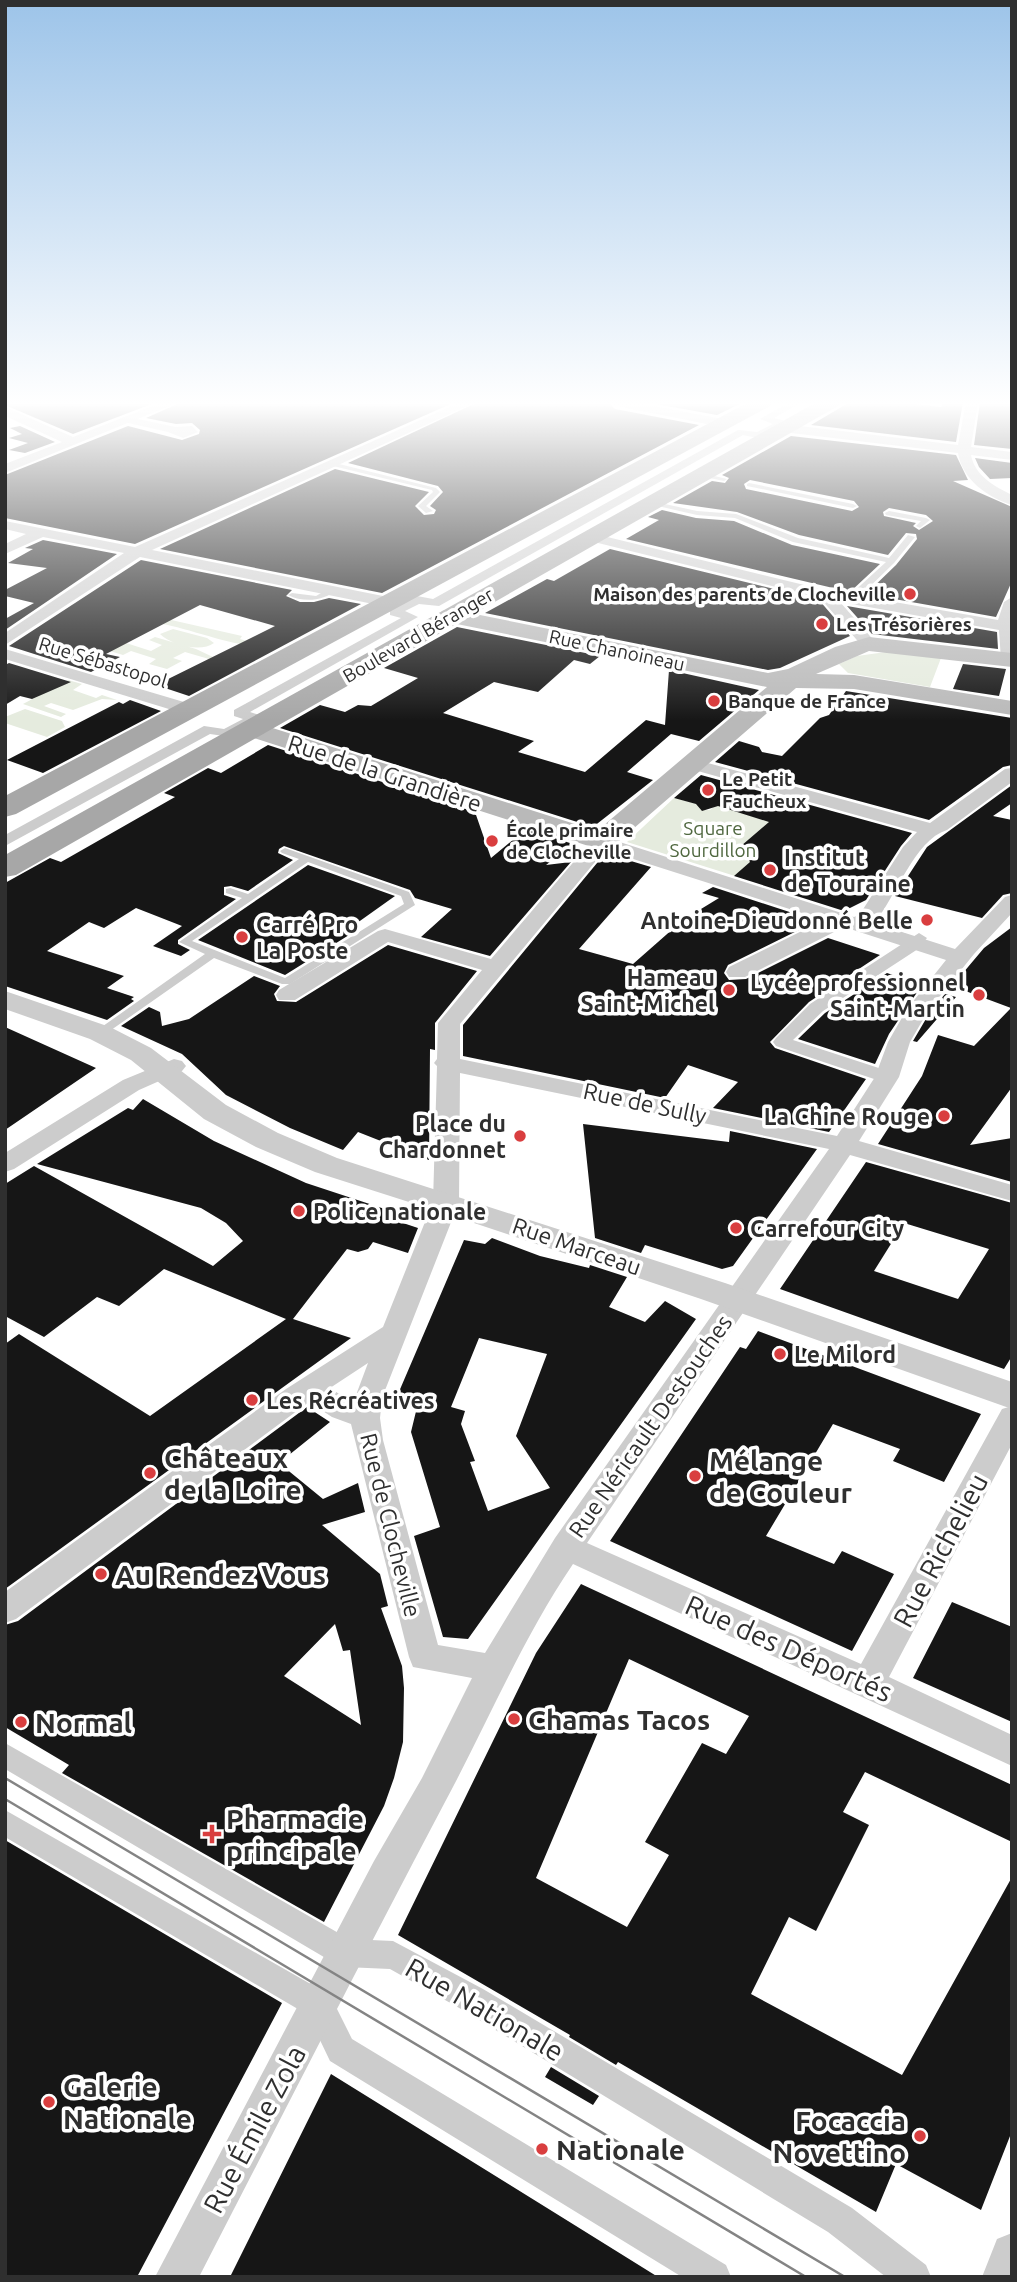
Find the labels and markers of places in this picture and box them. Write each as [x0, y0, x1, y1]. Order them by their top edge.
place label: Maison des parents de Clocheville [593, 583, 896, 605]
marker: Maison des parents de Clocheville [902, 586, 918, 602]
place label: Les Trésorières [836, 613, 972, 635]
marker: Les Trésorières [814, 616, 830, 632]
place label: Banque de France [728, 690, 886, 712]
marker: Banque de France [706, 693, 722, 709]
place label: Le Petit Faucheux [722, 768, 807, 812]
marker: Le Petit Faucheux [700, 782, 716, 798]
place label: École primaire de Clocheville [506, 819, 634, 863]
marker: École primaire de Clocheville [484, 833, 500, 849]
place label: Institut de Touraine [784, 845, 911, 896]
marker: Institut de Touraine [762, 862, 778, 878]
place label: Antoine-Dieudonné Belle [641, 908, 913, 933]
place label: Carré Pro La Poste [256, 912, 358, 963]
marker: Antoine-Dieudonné Belle [919, 912, 935, 928]
marker: Carré Pro La Poste [234, 929, 250, 945]
place label: Hameau Saint-Michel [580, 965, 715, 1016]
place label: Lycée professionnel Saint-Martin [750, 970, 965, 1021]
marker: Hameau Saint-Michel [721, 982, 737, 998]
marker: Lycée professionnel Saint-Martin [971, 987, 987, 1003]
place label: La Chine Rouge [764, 1104, 930, 1129]
marker: La Chine Rouge [936, 1108, 952, 1124]
place label: Place du Chardonnet [378, 1111, 506, 1162]
marker: Place du Chardonnet [512, 1128, 528, 1144]
place label: Police nationale [313, 1199, 486, 1224]
marker: Police nationale [291, 1203, 307, 1219]
place label: Carrefour City [750, 1216, 904, 1241]
marker: Carrefour City [728, 1220, 744, 1236]
place label: Le Milord [794, 1342, 896, 1367]
marker: Le Milord [772, 1346, 788, 1362]
place label: Les Récréatives [266, 1388, 435, 1413]
marker: Les Récréatives [244, 1392, 260, 1408]
place label: Châteaux de la Loire [164, 1442, 302, 1505]
place label: Mélange de Couleur [709, 1445, 852, 1508]
marker: Châteaux de la Loire [142, 1465, 158, 1481]
marker: Mélange de Couleur [687, 1468, 703, 1484]
place label: Au Rendez Vous [115, 1559, 326, 1590]
marker: Au Rendez Vous [93, 1566, 109, 1582]
place label: Chamas Tacos [528, 1704, 710, 1735]
place label: Normal [35, 1707, 132, 1738]
marker: Chamas Tacos [506, 1711, 522, 1727]
marker: Normal [13, 1714, 29, 1730]
place label: Pharmacie principale [226, 1803, 364, 1866]
marker: Pharmacie principale [204, 1826, 220, 1842]
place label: Galerie Nationale [63, 2071, 192, 2134]
marker: Galerie Nationale [41, 2094, 57, 2110]
place label: Focaccia Novettino [773, 2105, 906, 2168]
marker: Focaccia Novettino [912, 2128, 928, 2144]
place label: Nationale [556, 2134, 685, 2165]
marker: Nationale [534, 2141, 550, 2157]

